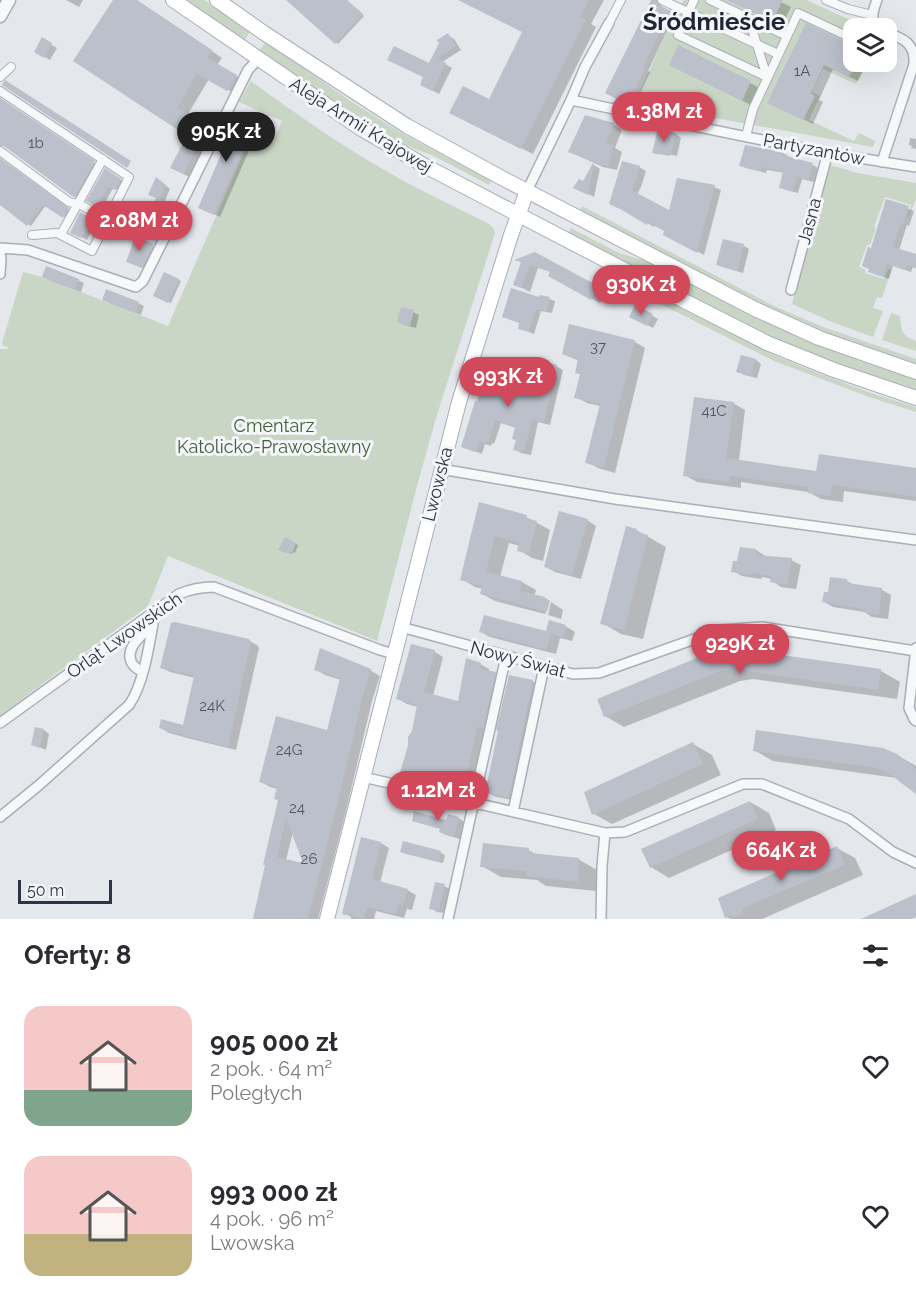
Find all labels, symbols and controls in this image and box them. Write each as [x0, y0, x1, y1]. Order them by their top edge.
district label: Śródmieście [643, 7, 785, 36]
map controls [843, 18, 897, 72]
button: layers [843, 18, 897, 72]
house number: 1A [794, 62, 810, 80]
street label: Aleja Armii Krajowej [286, 73, 436, 177]
pin: 1.38M zł [602, 92, 726, 143]
text: 1.38M zł [626, 99, 702, 123]
pin: 905K zł [171, 112, 281, 163]
text: 905K zł [191, 119, 261, 143]
street label: Partyzantów [761, 129, 867, 169]
house number: 1b [28, 134, 44, 152]
street label: Jasna [793, 195, 825, 247]
pin: 2.08M zł [77, 201, 201, 252]
text: 2.08M zł [100, 208, 178, 232]
pin: 930K zł [586, 265, 696, 316]
text: 930K zł [606, 272, 676, 296]
house number: 37 [590, 338, 606, 356]
pin: 993K zł [453, 357, 563, 408]
text: 993K zł [473, 364, 543, 388]
house number: 41C [702, 402, 726, 420]
park label: Cmentarz Katolicko-Prawosławny [177, 415, 371, 457]
street label: Lwowska [418, 444, 456, 524]
street label: Orląt Lwowskich [62, 587, 186, 683]
pin: 929K zł [685, 624, 795, 675]
text: 929K zł [705, 631, 775, 655]
street label: Nowy Świat [468, 635, 568, 682]
house number: 24K [199, 697, 225, 715]
house number: 24G [276, 741, 302, 759]
pin: 1.12M zł [376, 771, 500, 822]
text: 1.12M zł [401, 778, 475, 802]
house number: 24 [289, 799, 305, 817]
pin: 664K zł [726, 831, 836, 882]
text: 664K zł [746, 838, 816, 862]
house number: 26 [301, 850, 317, 868]
scale bar [18, 877, 112, 904]
text: 50 m [27, 881, 64, 900]
icon: filters [859, 939, 892, 972]
text: Oferty: 8 [24, 940, 131, 970]
text: 905 000 zł [210, 1027, 338, 1057]
icon: home [72, 1030, 144, 1102]
icon: heart [859, 1050, 892, 1083]
text: 2 pok. · 64 m² [210, 1057, 332, 1081]
text: Poległych [210, 1081, 302, 1105]
text: 993 000 zł [210, 1177, 337, 1207]
icon: home [72, 1180, 144, 1252]
icon: heart [859, 1200, 892, 1233]
text: 4 pok. · 96 m² [210, 1207, 334, 1231]
text: Lwowska [210, 1231, 295, 1255]

